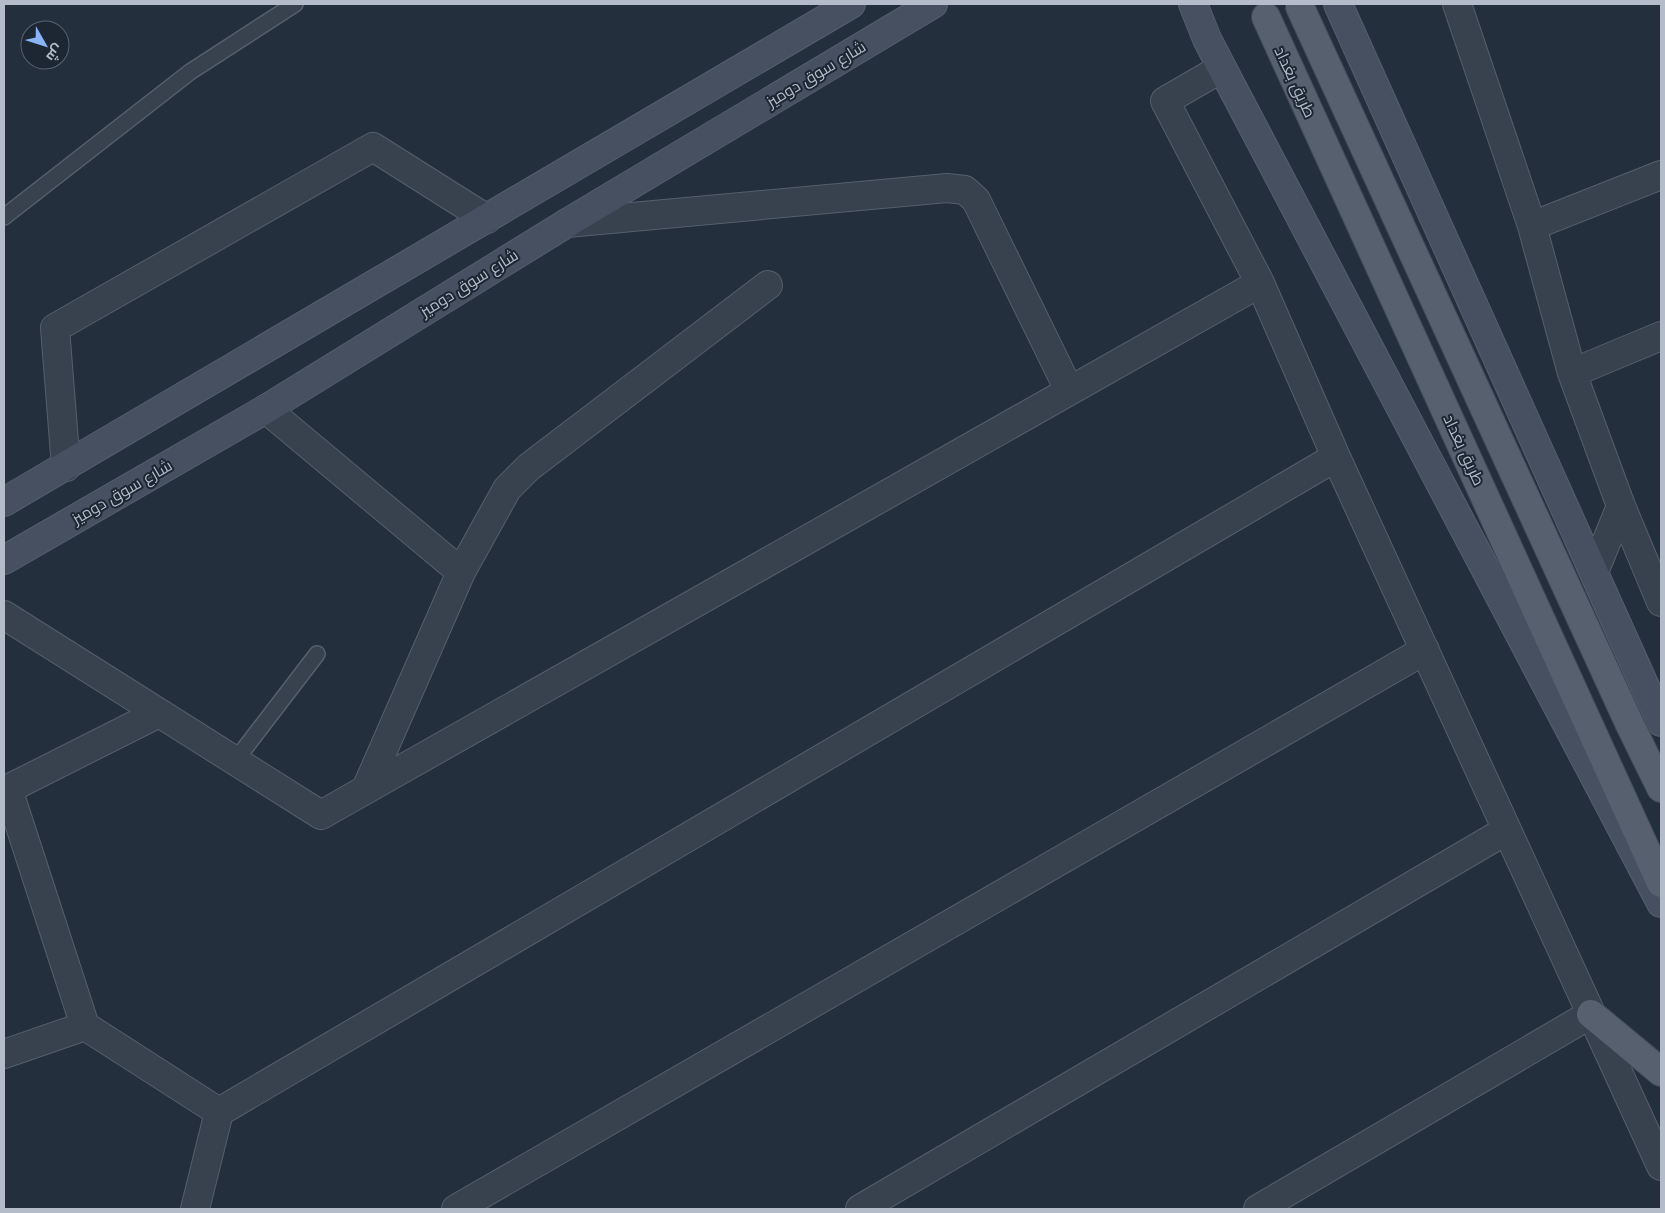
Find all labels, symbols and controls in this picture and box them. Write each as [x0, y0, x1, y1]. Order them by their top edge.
north arrow [20, 20, 70, 70]
street label: شارع سوق دوميز [763, 38, 870, 113]
text: ش [42, 41, 67, 65]
street label: طريق بغداد [1269, 44, 1319, 121]
street label: شارع سوق دوميز [416, 246, 523, 323]
street label: طريق بغداد [1438, 412, 1488, 489]
street label: شارع سوق دوميز [68, 457, 176, 531]

